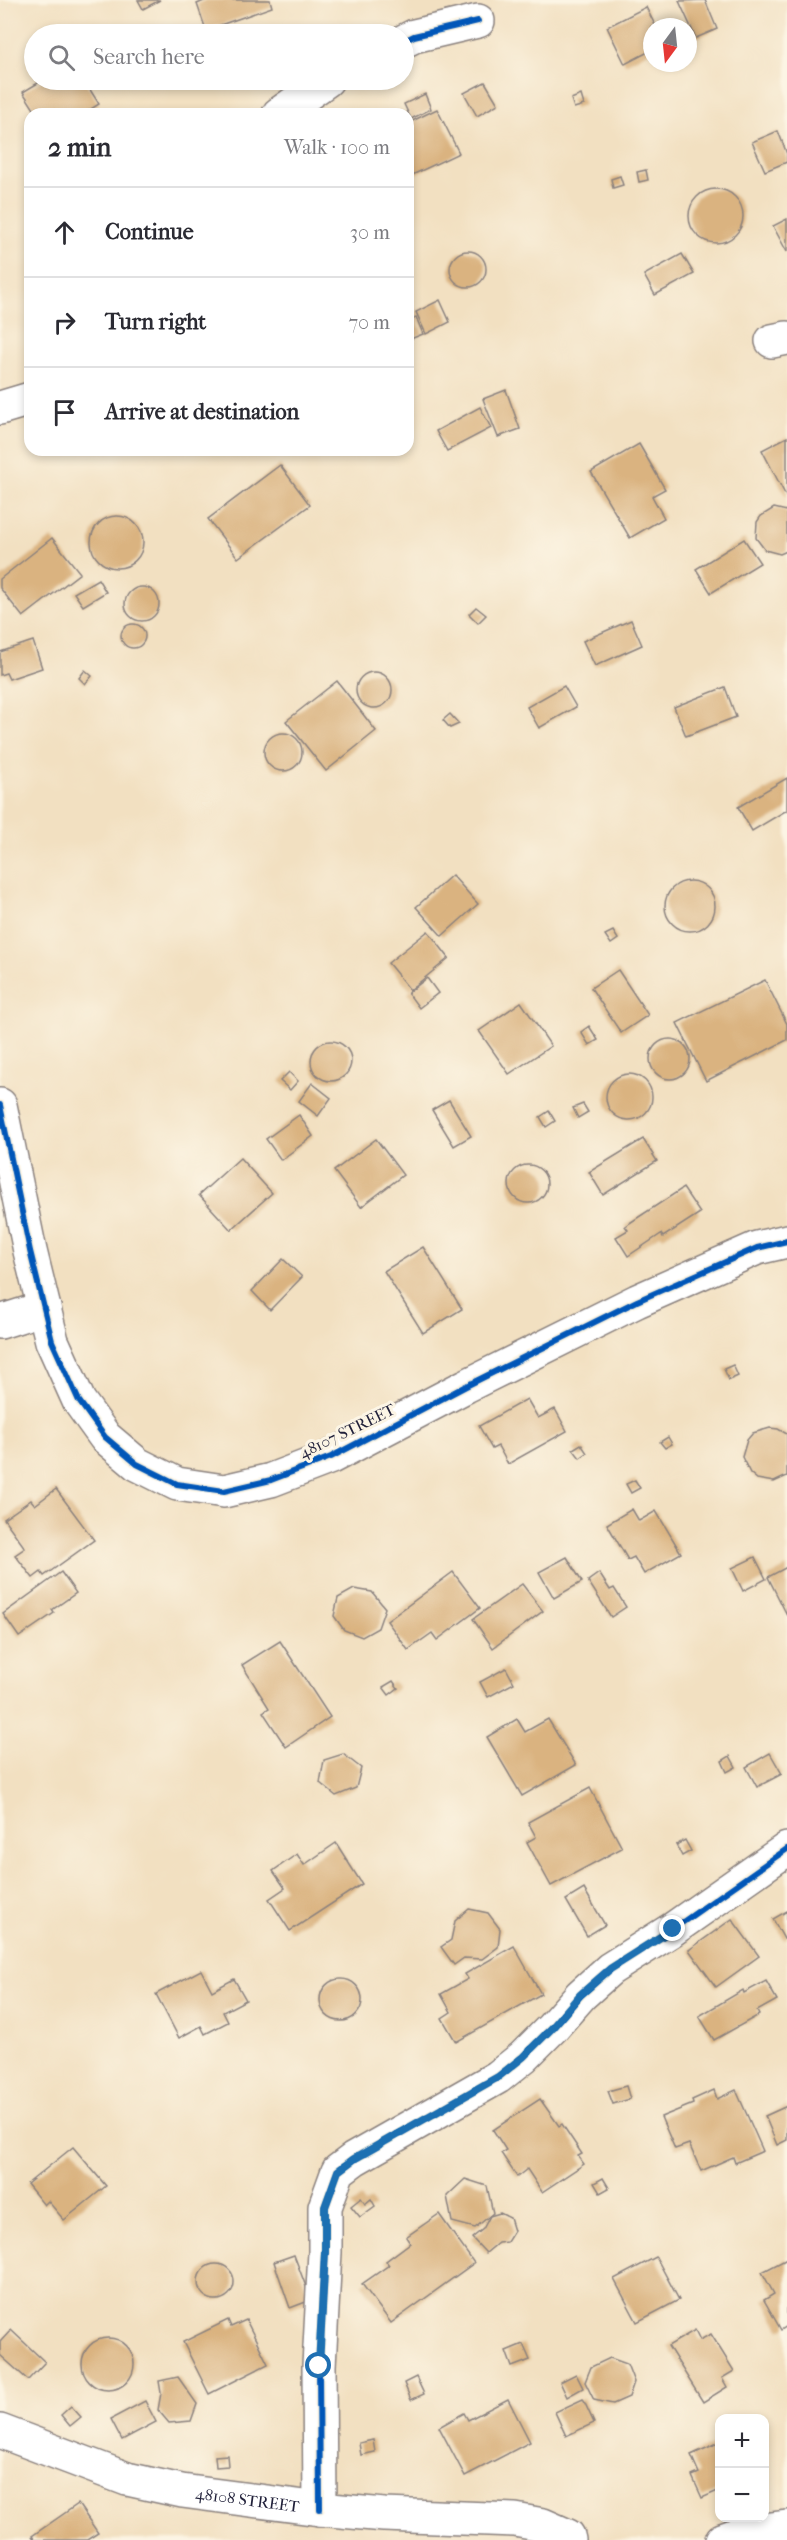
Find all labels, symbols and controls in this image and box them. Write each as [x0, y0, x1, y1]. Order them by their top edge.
north arrow [643, 18, 697, 72]
search box [24, 24, 414, 90]
icon: search [45, 41, 78, 74]
text: Search here [93, 44, 205, 70]
text: 2 min [48, 132, 111, 163]
text: Walk · 100 m [284, 136, 390, 159]
icon: ahead [48, 216, 81, 249]
text: Continue [105, 219, 194, 245]
text: 30 m [350, 221, 390, 244]
icon: right [48, 306, 81, 339]
text: Turn right [105, 309, 206, 335]
text: 70 m [348, 311, 390, 334]
icon: arrive [48, 396, 81, 429]
text: Arrive at destination [105, 399, 299, 425]
street label: 48107 STREET [296, 1400, 398, 1462]
route end [659, 1915, 685, 1941]
route start [305, 2352, 331, 2378]
map controls [715, 2414, 769, 2522]
button: + [715, 2414, 769, 2468]
button: − [715, 2468, 769, 2522]
street label: 48108 STREET [194, 2483, 301, 2516]

